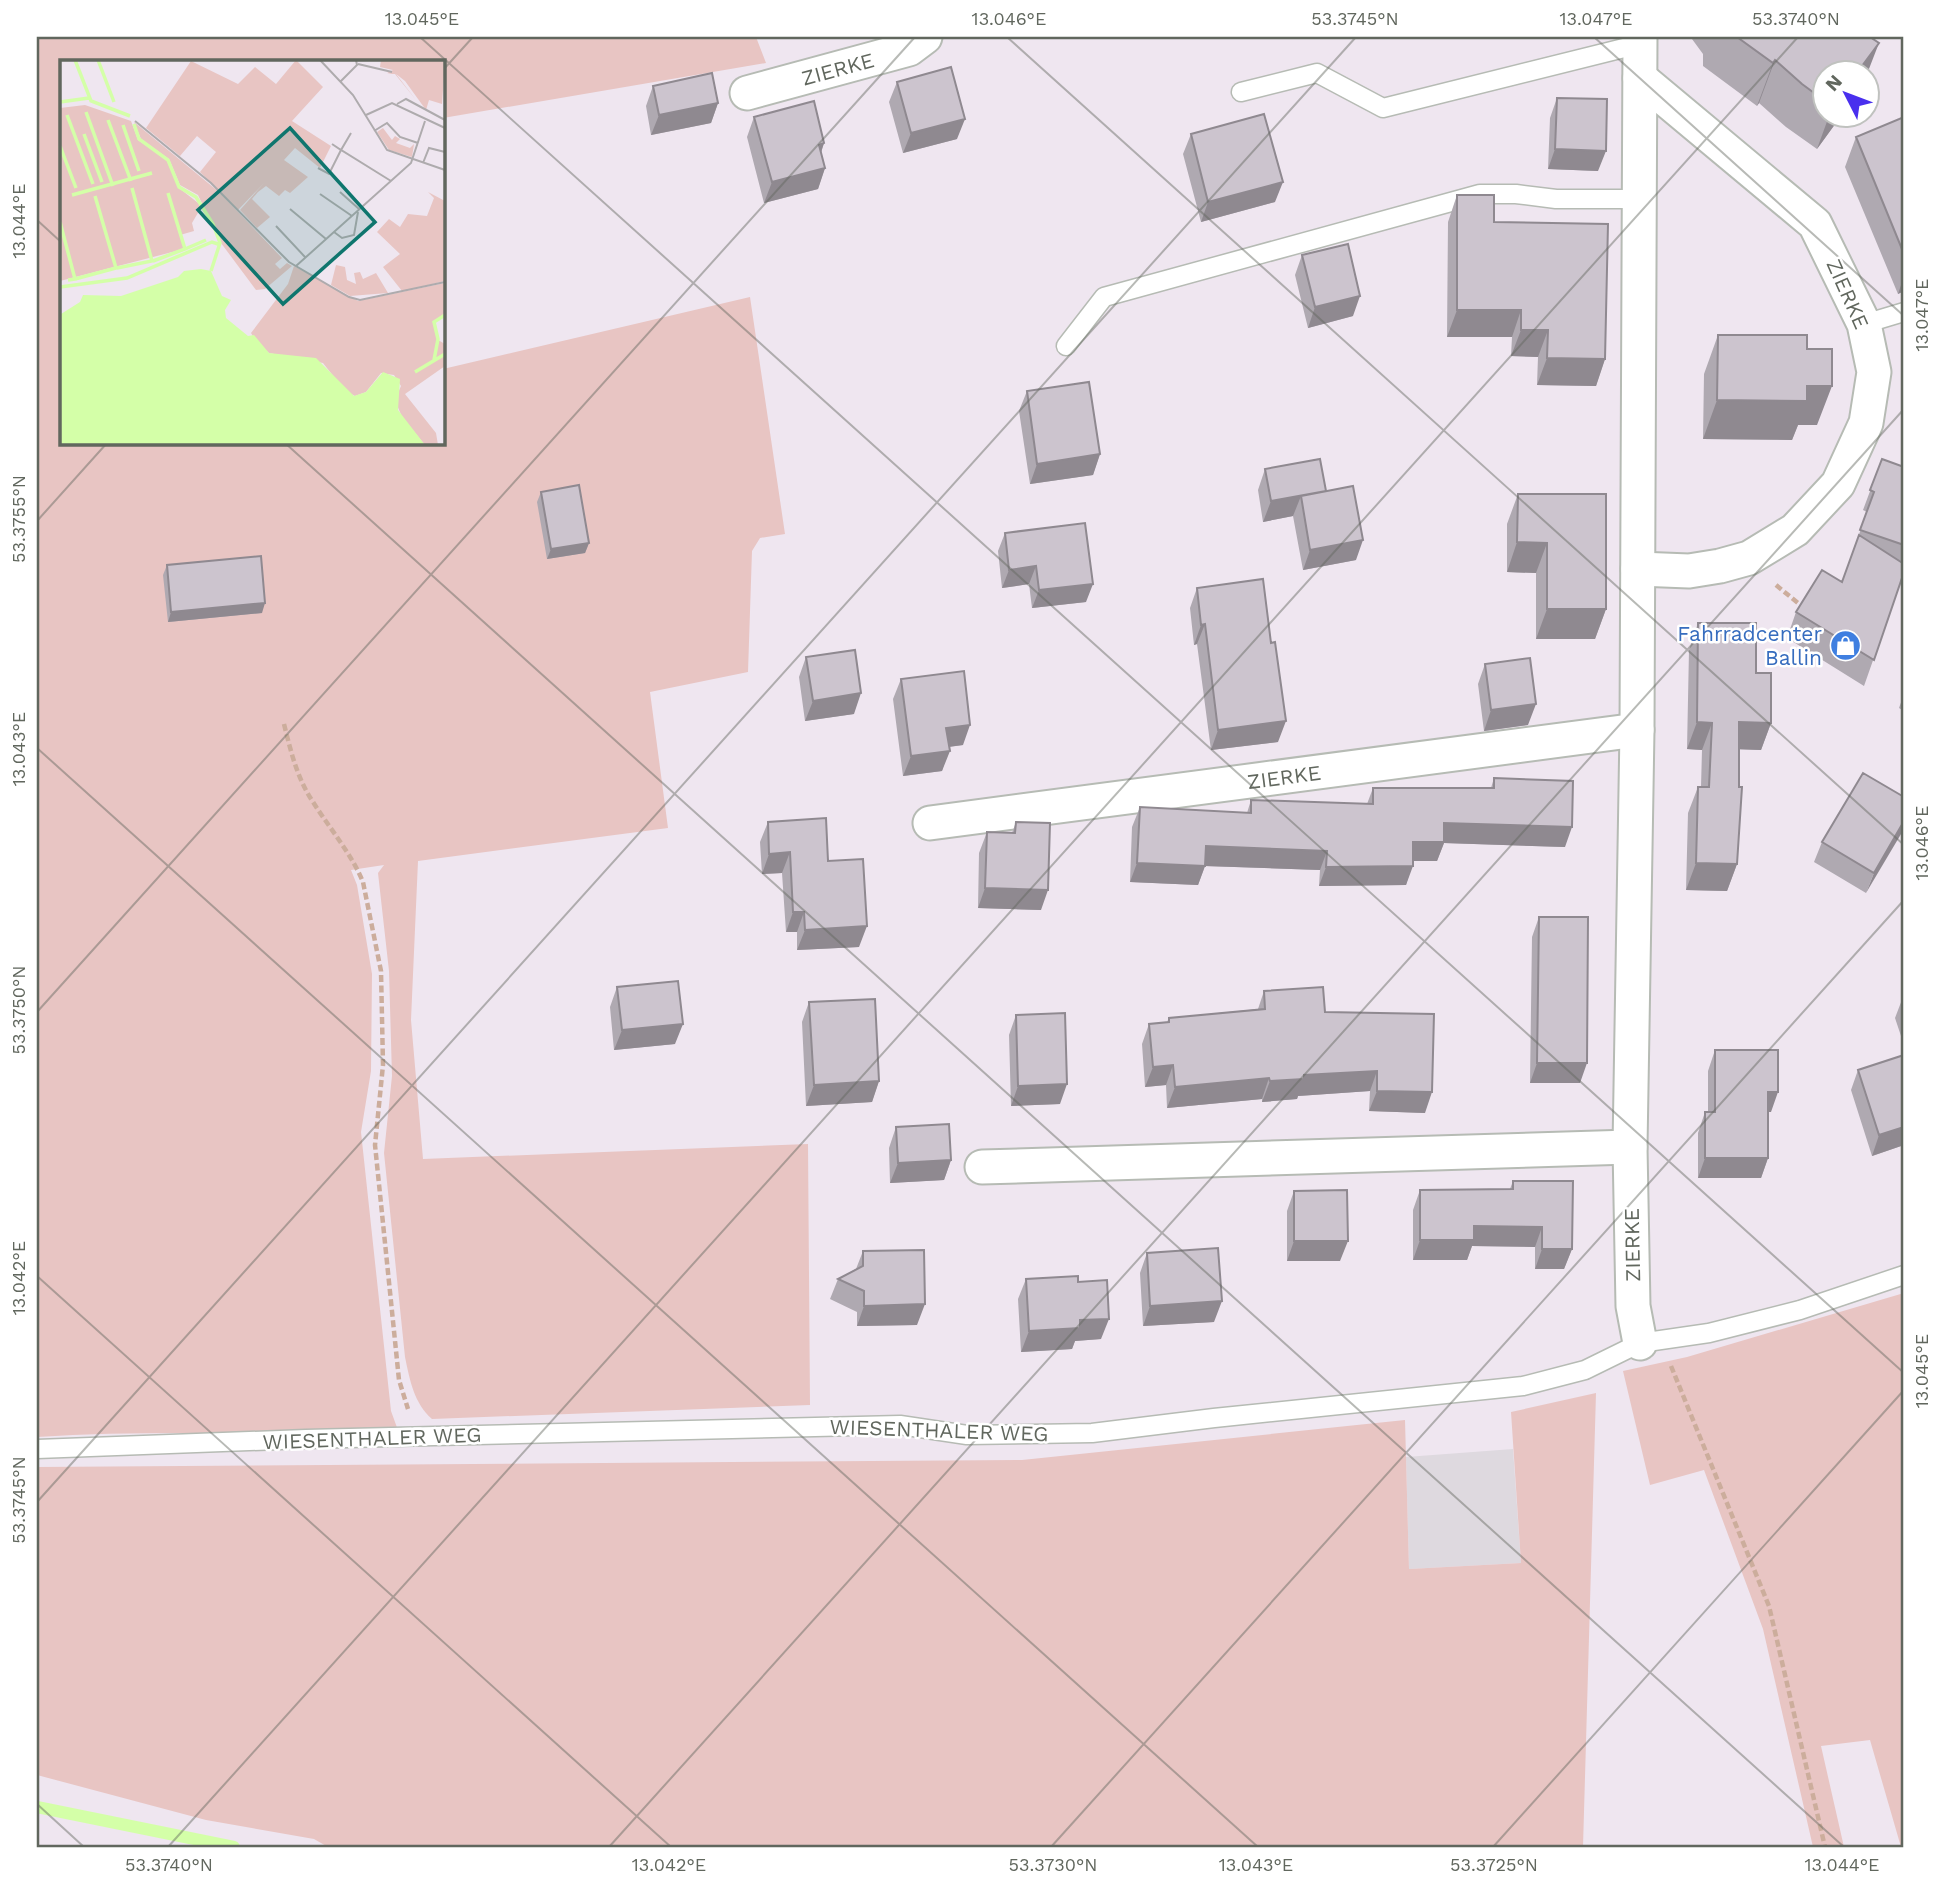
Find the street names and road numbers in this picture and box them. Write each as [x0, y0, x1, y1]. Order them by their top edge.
street label: ZIERKE [799, 47, 877, 90]
street label: ZIERKE [1822, 255, 1874, 333]
street label: ZIERKE [1246, 759, 1322, 794]
street label: ZIERKE [1619, 1208, 1645, 1282]
street label: WIESENTHALER WEG [829, 1414, 1049, 1446]
street label: WIESENTHALER WEG [262, 1422, 482, 1454]

